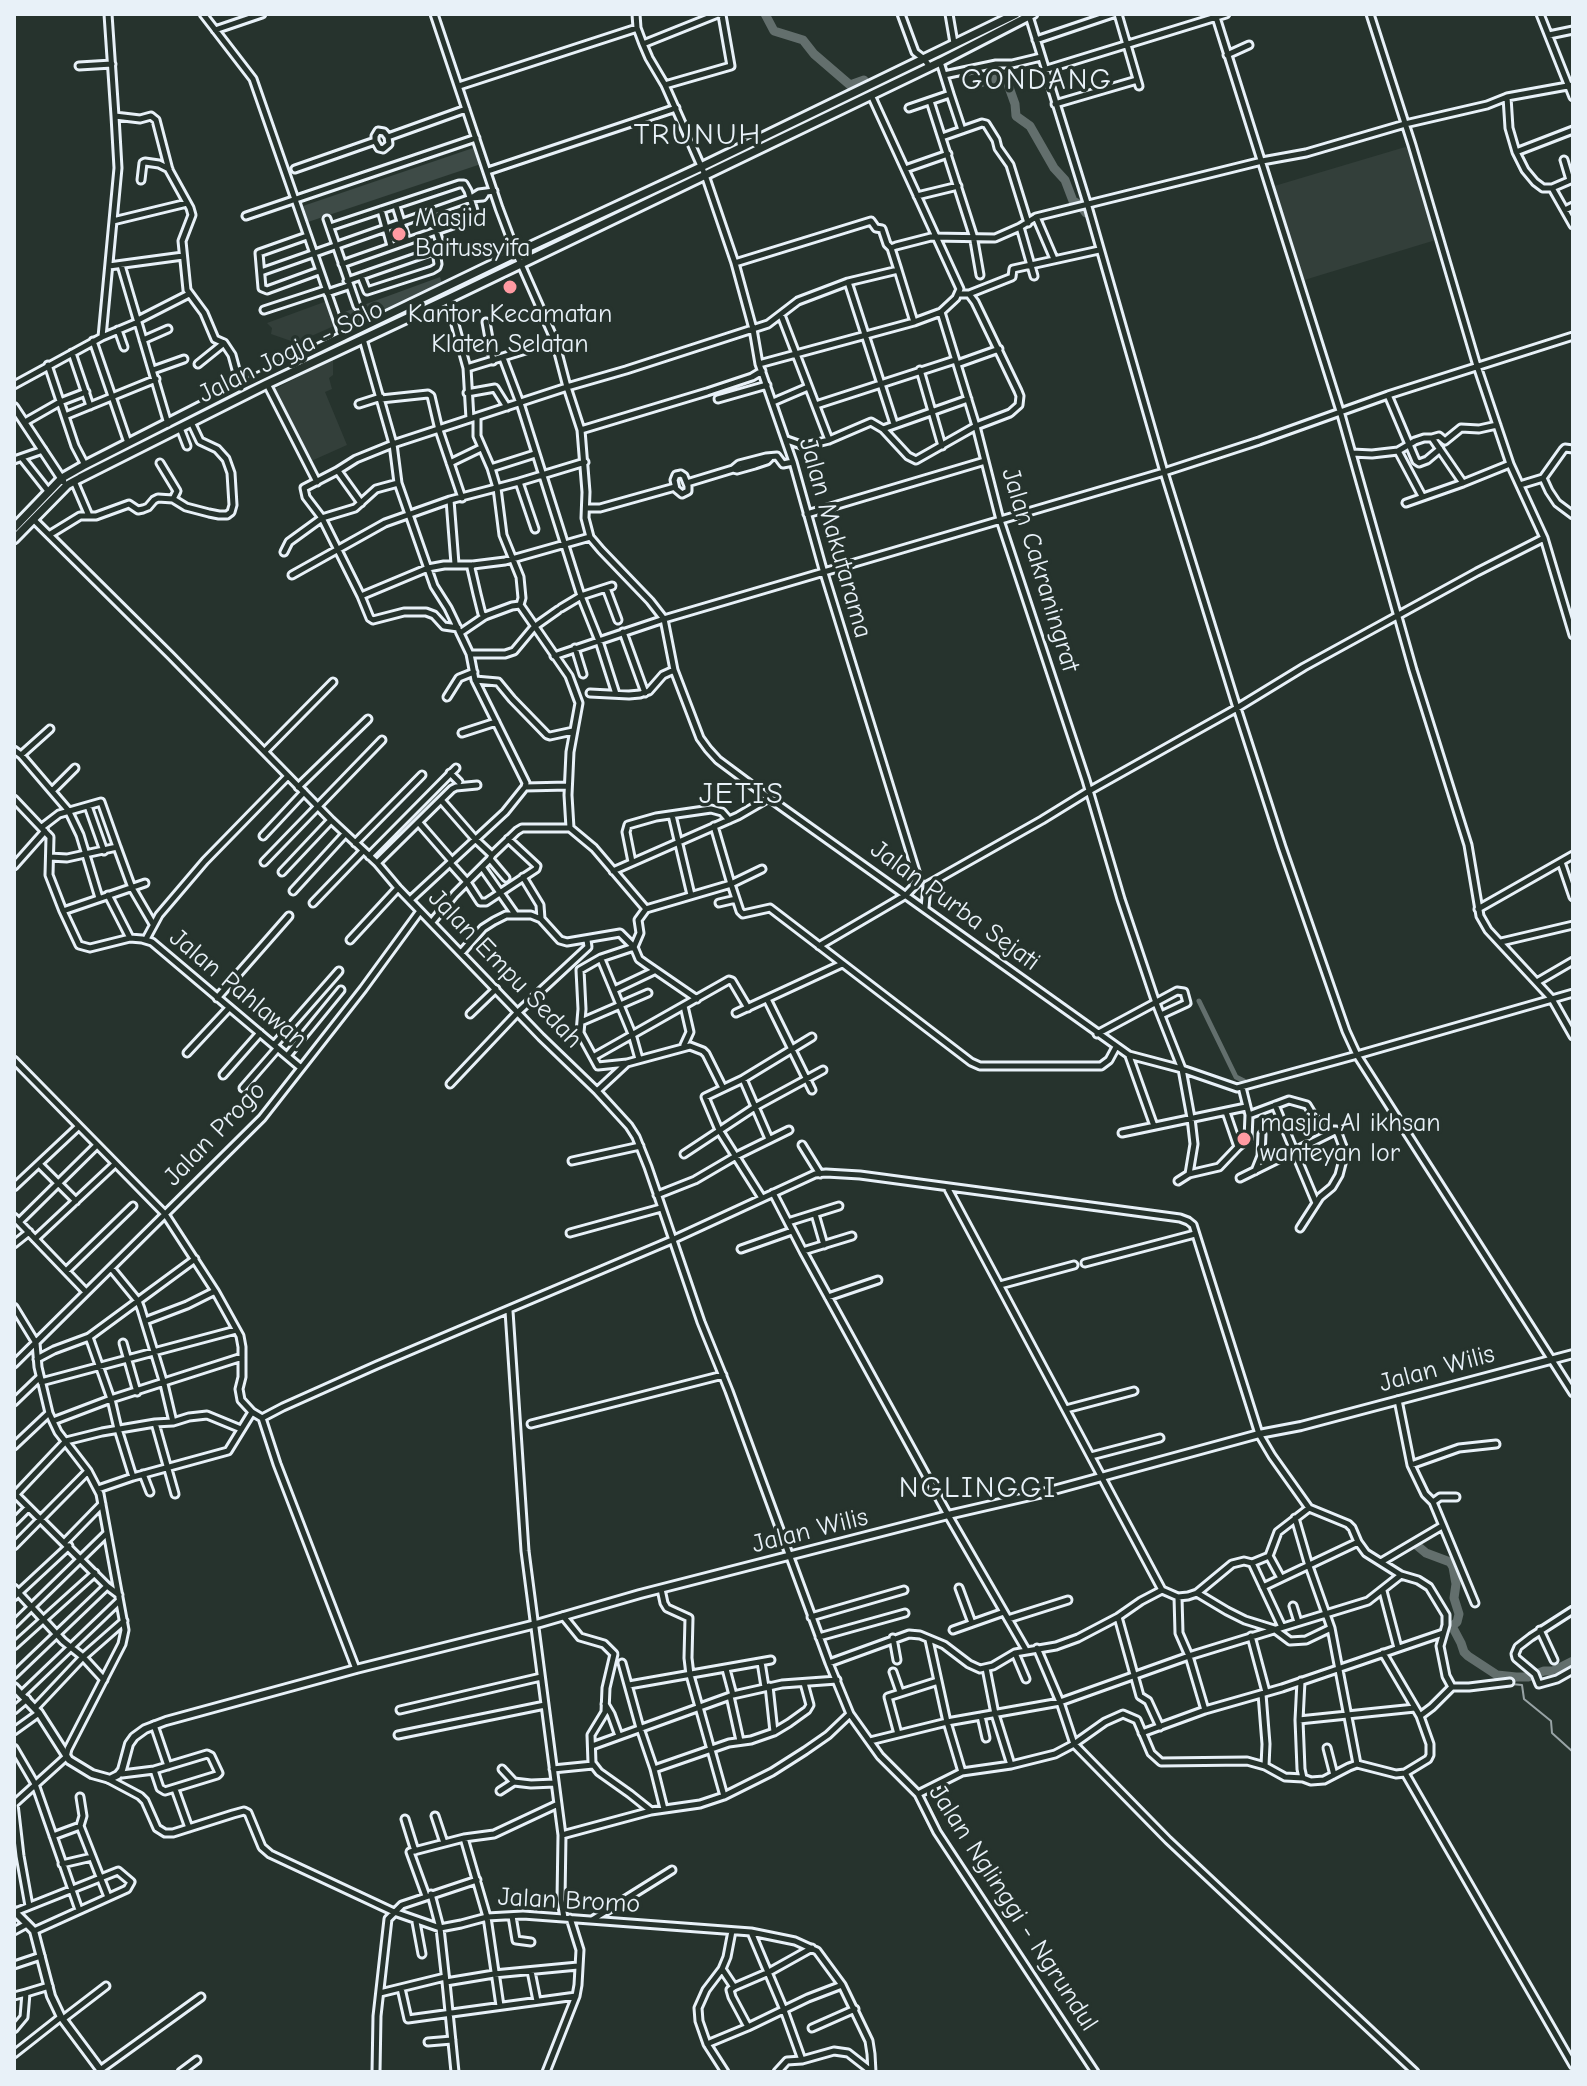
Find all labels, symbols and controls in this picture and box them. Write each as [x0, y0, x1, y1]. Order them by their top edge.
district label: GONDANG [961, 63, 1113, 99]
district label: TRUNUH [634, 118, 762, 154]
place label: Masjid Baitussyifa [415, 203, 531, 264]
marker: Masjid Baitussyifa [390, 225, 408, 243]
marker: Kantor Kecamatan Klaten Selatan [501, 278, 519, 296]
street label: Jalan Jogja - Solo [193, 294, 389, 410]
place label: Kantor Kecamatan Klaten Selatan [408, 299, 612, 360]
street label: Jalan Makutarama [792, 434, 878, 642]
street label: Jalan Cakraningrat [994, 464, 1086, 676]
district label: JETIS [699, 777, 785, 813]
street label: Jalan Purba Sejati [864, 834, 1046, 978]
street label: Jalan Empu Sedah [421, 883, 589, 1055]
street label: Jalan Pahlawan [163, 922, 313, 1056]
street label: Jalan Progo [158, 1075, 272, 1193]
place label: masjid Al ikhsan wanteyan lor [1260, 1108, 1441, 1170]
marker: masjid Al ikhsan wanteyan lor [1235, 1130, 1253, 1148]
street label: Jalan Wilis [1376, 1339, 1498, 1399]
district label: NGLINGGI [899, 1471, 1057, 1507]
street label: Jalan Wilis [749, 1502, 871, 1560]
street label: Jalan Nglinggi - Ngrundul [922, 1779, 1104, 2037]
street label: Jalan Bromo [497, 1882, 641, 1920]

